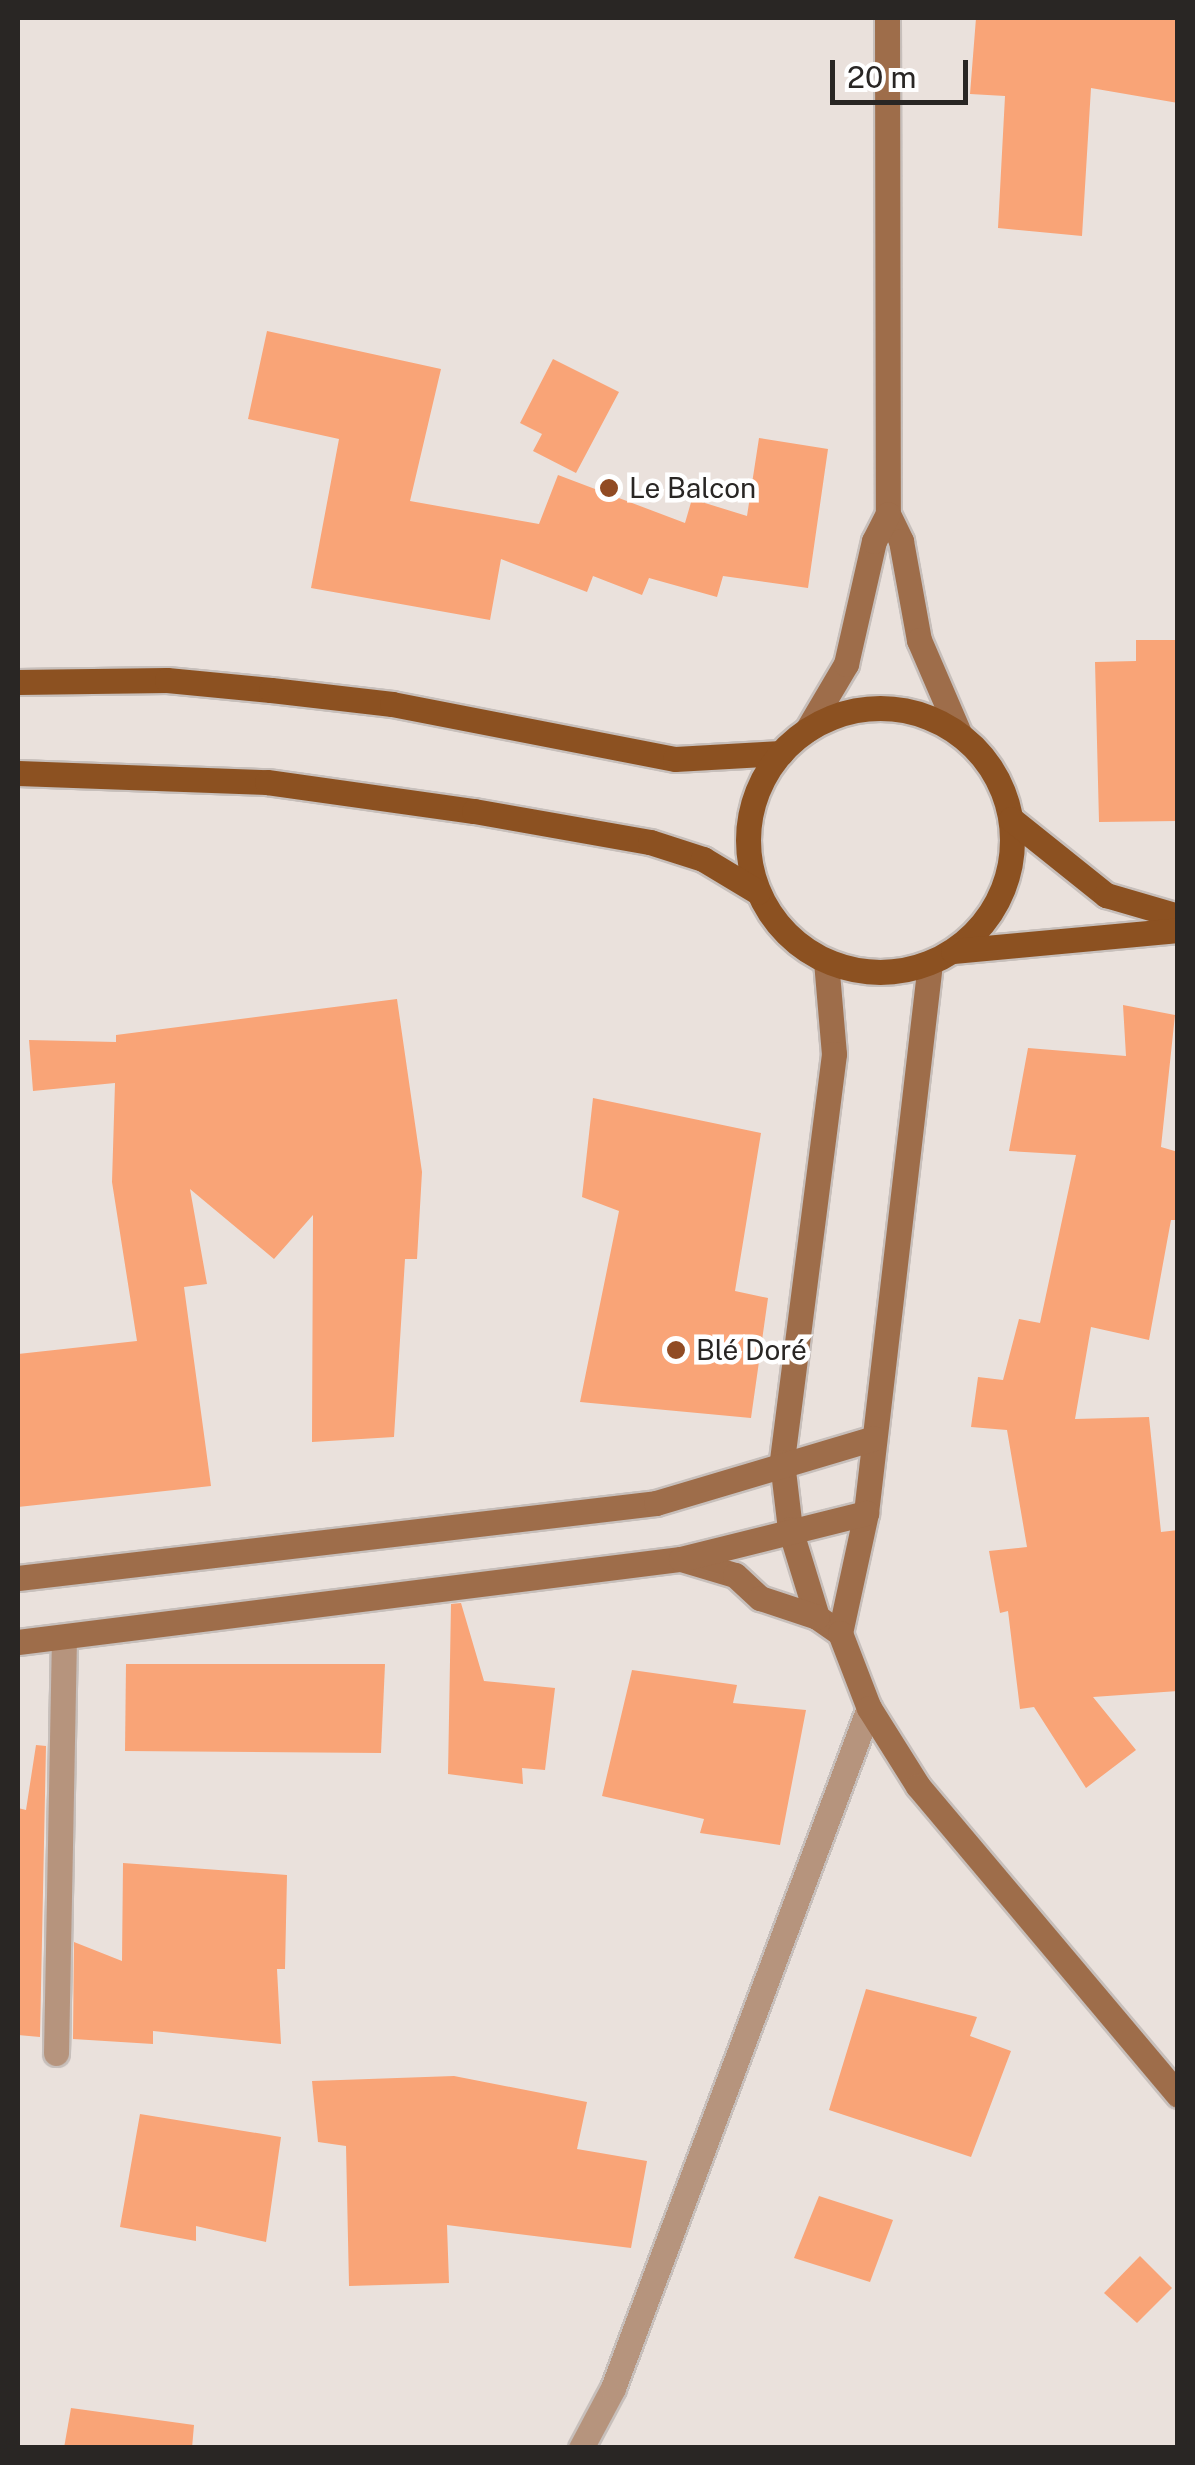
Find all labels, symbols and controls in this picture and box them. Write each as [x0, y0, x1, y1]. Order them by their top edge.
scale bar [835, 40, 972, 102]
text: 20 m [847, 59, 916, 95]
place label: Le Balcon [629, 471, 756, 505]
marker: Le Balcon [598, 477, 620, 499]
place label: Blé Doré [696, 1333, 807, 1367]
marker: Blé Doré [665, 1339, 687, 1361]

